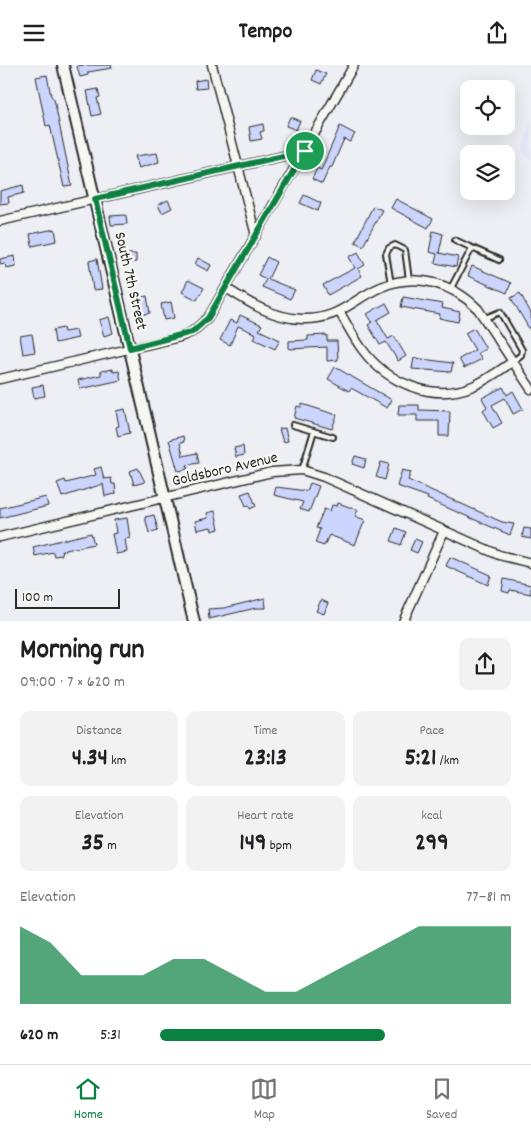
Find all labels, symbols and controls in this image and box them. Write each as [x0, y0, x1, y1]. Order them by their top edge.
text: Tempo [239, 17, 292, 48]
icon: menu [20, 19, 48, 47]
icon: share [483, 19, 511, 47]
map controls [460, 80, 515, 200]
button: locate [460, 80, 515, 135]
pin [284, 130, 326, 172]
icon: arrive [291, 137, 319, 165]
button: layers [460, 145, 515, 200]
street label: South 7th Street [108, 230, 152, 332]
street label: Goldsboro Avenue [170, 447, 280, 493]
scale bar [15, 587, 120, 610]
text: 100 m [22, 588, 53, 608]
text: Morning run [20, 632, 144, 672]
button: share [459, 638, 511, 690]
text: 09:00 · 7 × 620 m [20, 671, 125, 694]
text: Distance [76, 721, 122, 741]
text: Time [254, 721, 277, 741]
text: Pace [419, 721, 444, 741]
text: 4.34 [72, 741, 108, 777]
text: 23:13 [244, 741, 287, 777]
text: 5:21 [404, 741, 437, 777]
text: km [108, 751, 126, 771]
text: /km [437, 751, 459, 771]
text: Elevation [75, 806, 124, 826]
text: Heart rate [237, 806, 294, 826]
text: kcal [421, 806, 442, 826]
text: 35 [81, 826, 104, 862]
text: 149 [239, 826, 266, 862]
text: 299 [415, 826, 449, 862]
text: m [104, 836, 117, 856]
text: bpm [266, 836, 292, 856]
text: Elevation [20, 886, 76, 909]
text: 77–81 m [466, 886, 511, 909]
text: 620 m [20, 1024, 58, 1047]
text: 5:31 [100, 1024, 121, 1047]
tab: Home [74, 1075, 103, 1125]
tab: Map [250, 1075, 278, 1125]
tab: Saved [426, 1075, 457, 1125]

